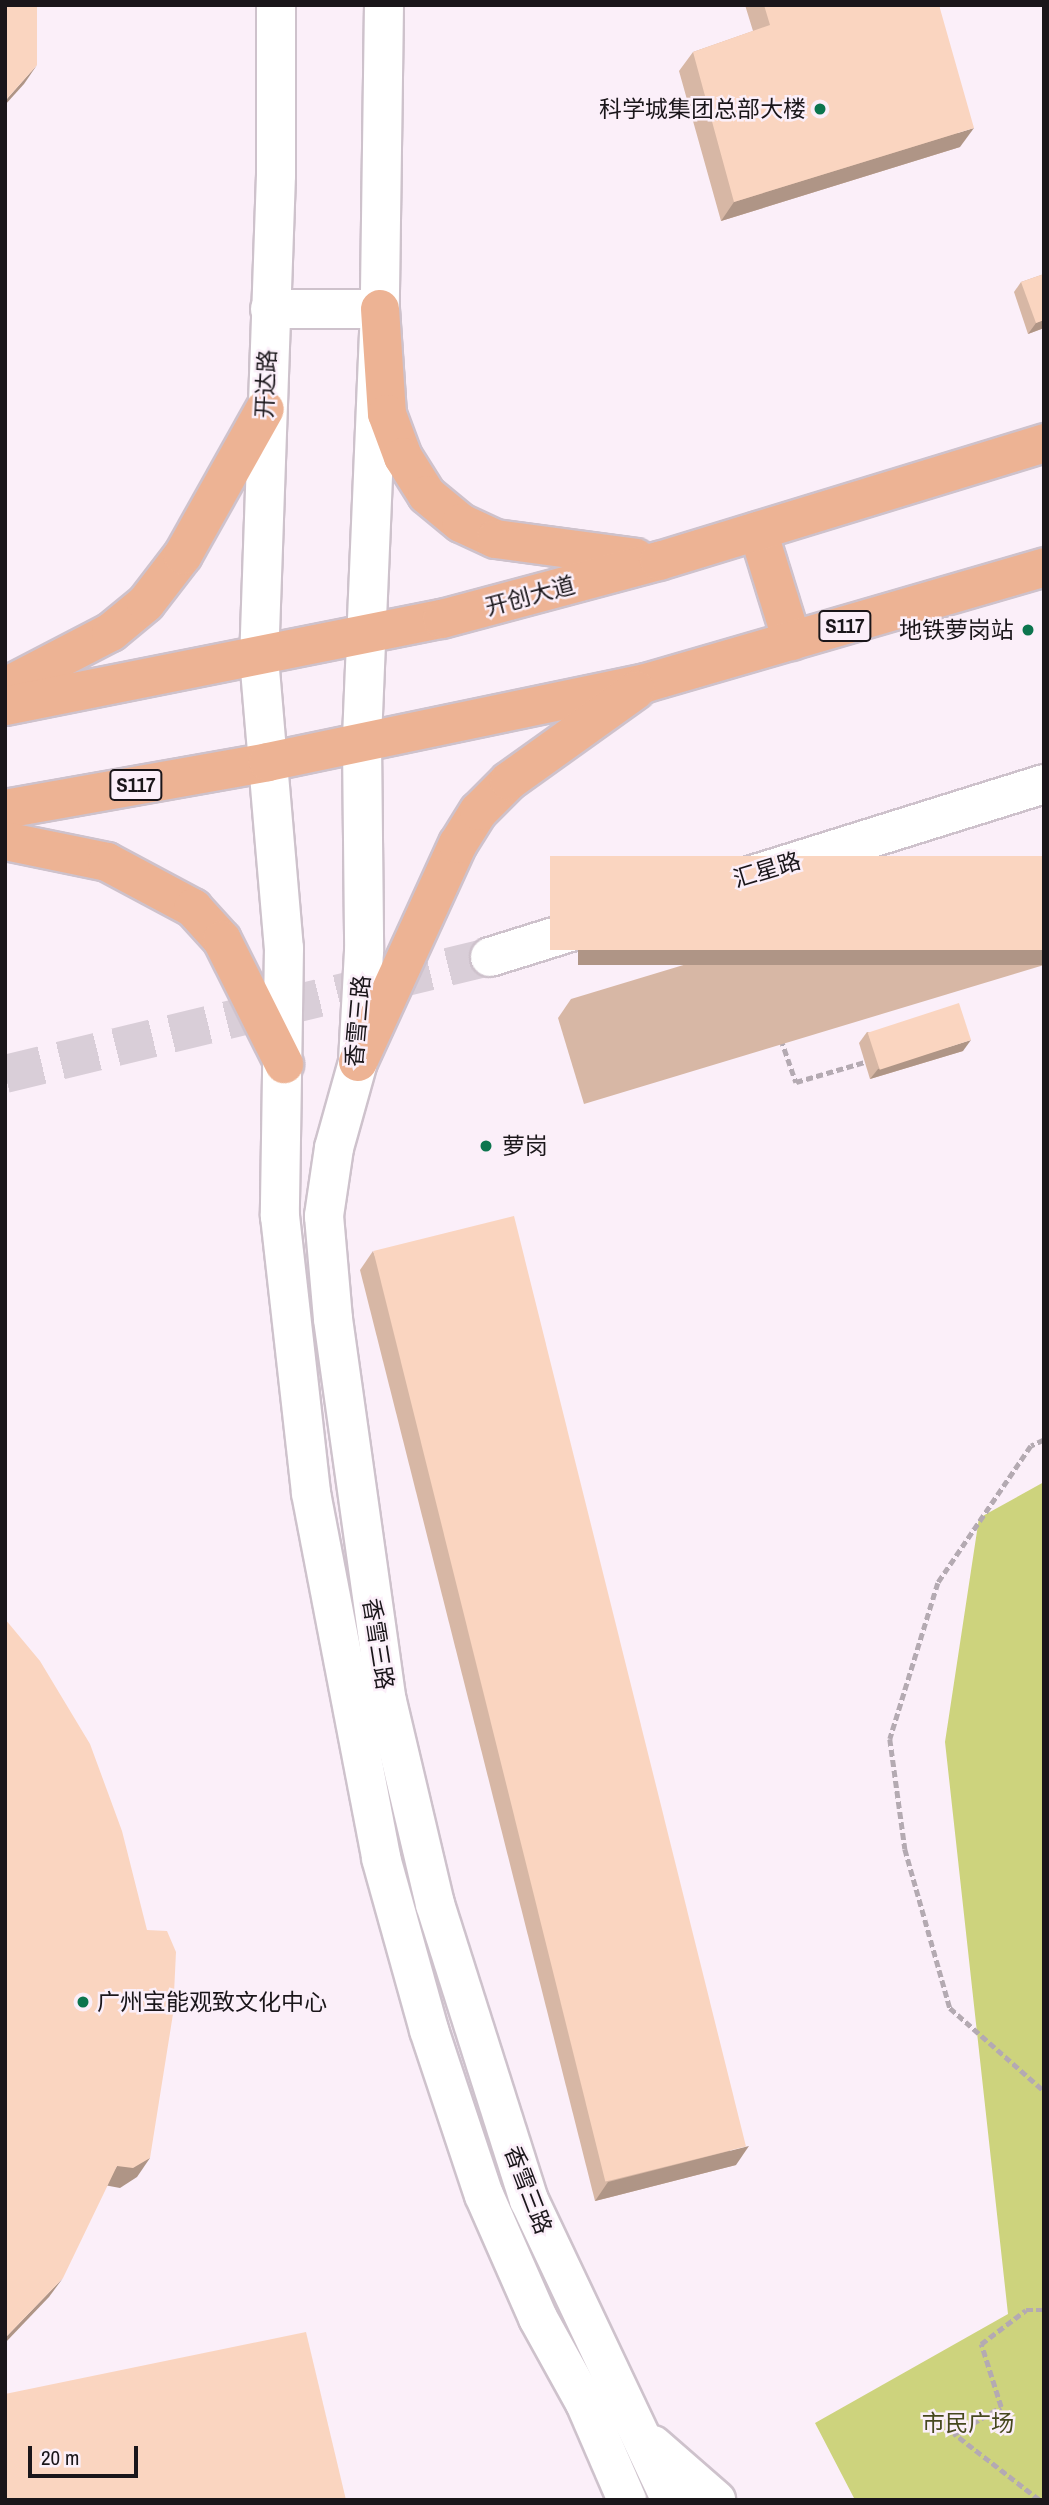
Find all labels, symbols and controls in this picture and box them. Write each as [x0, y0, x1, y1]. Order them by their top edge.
place label: 科学城集团总部大楼 [599, 95, 806, 123]
marker: 科学城集团总部大楼 [812, 101, 828, 117]
street label: 开达路 [250, 349, 282, 419]
street label: 开创大道 [482, 571, 578, 621]
road number: S117 [817, 608, 873, 644]
place label: 地铁萝岗站 [899, 616, 1014, 644]
marker: 地铁萝岗站 [1020, 622, 1036, 638]
road number: S117 [108, 768, 164, 802]
street label: 汇星路 [730, 847, 804, 893]
street label: 香雪三路 [340, 974, 376, 1068]
place label: 萝岗 [502, 1132, 548, 1160]
marker: 萝岗 [476, 1136, 496, 1156]
street label: 香雪三路 [357, 1596, 399, 1692]
place label: 广州宝能观致文化中心 [97, 1988, 327, 2016]
marker: 广州宝能观致文化中心 [75, 1994, 91, 2010]
street label: 香雪三路 [499, 2142, 557, 2238]
park label: 市民广场 [922, 2409, 1014, 2437]
scale bar [32, 2432, 142, 2476]
text: 20 m [41, 2443, 79, 2472]

